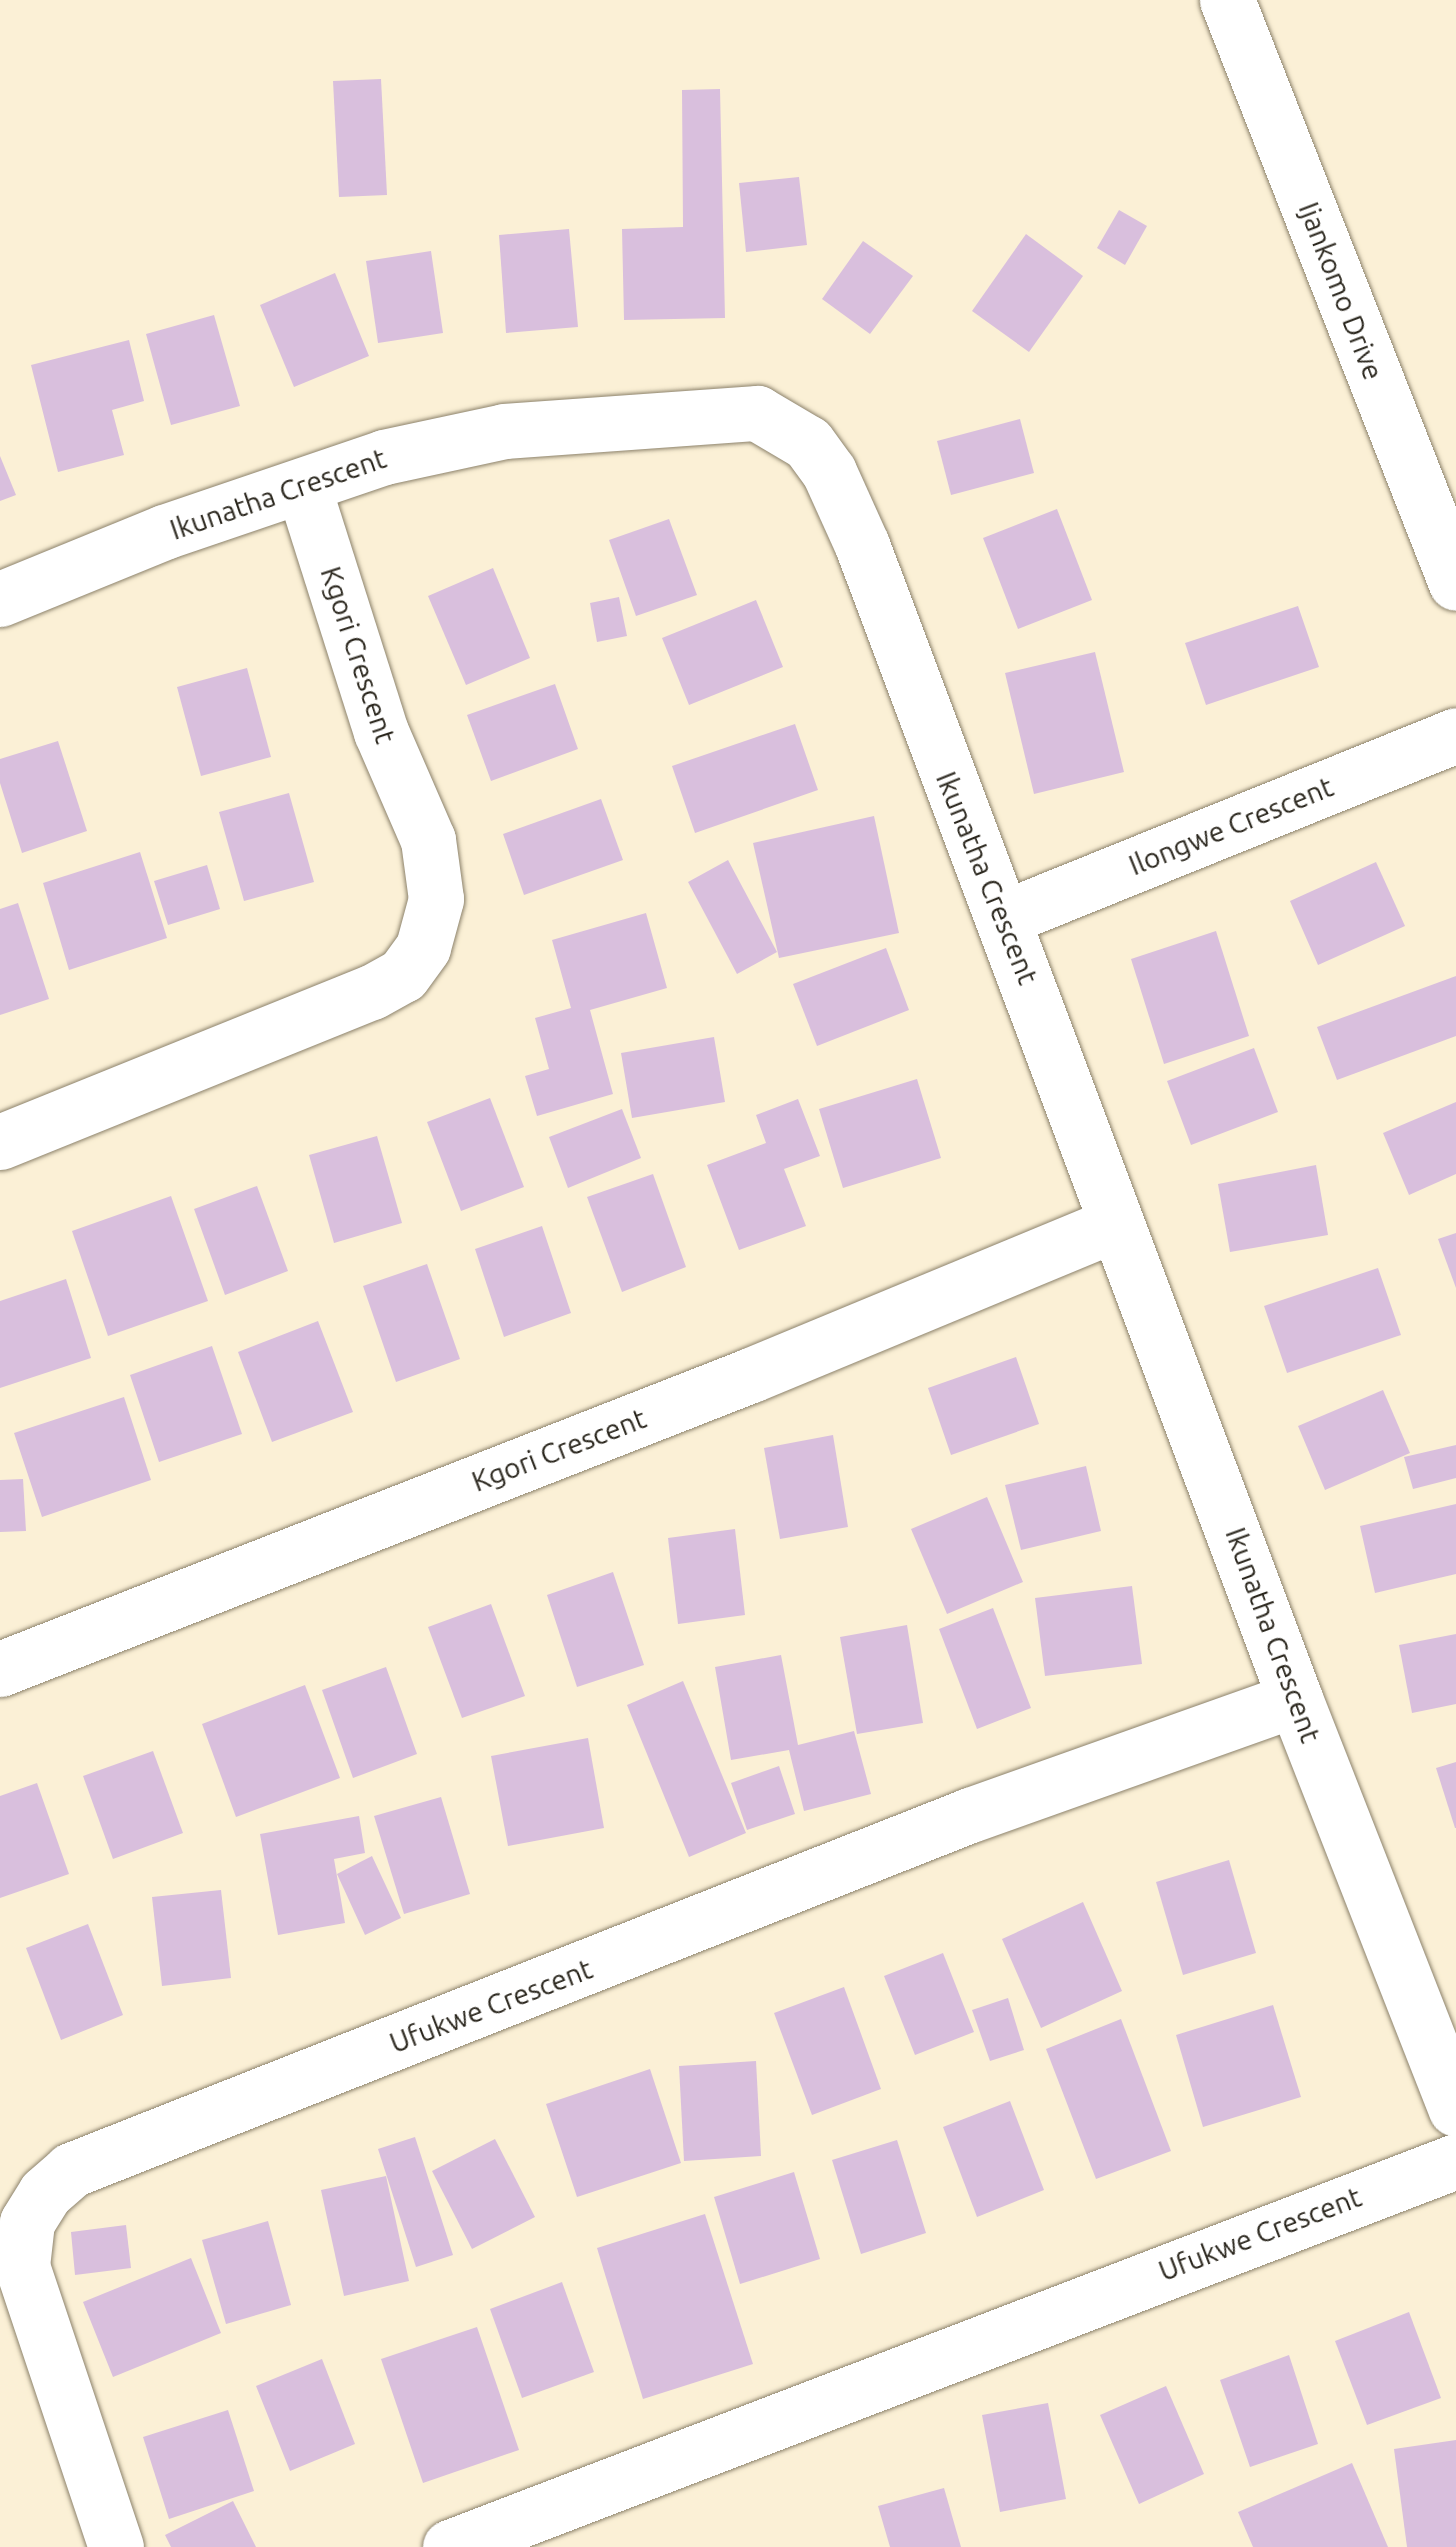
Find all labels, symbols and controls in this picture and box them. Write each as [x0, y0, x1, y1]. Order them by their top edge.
street label: Ijankomo Drive [1292, 197, 1390, 385]
street label: Ikunatha Crescent [166, 441, 390, 547]
street label: Kgori Crescent [314, 562, 402, 748]
street label: Ikunatha Crescent [929, 767, 1045, 989]
street label: Ilongwe Crescent [1124, 770, 1338, 882]
street label: Kgori Crescent [467, 1401, 651, 1499]
street label: Ikunatha Crescent [1219, 1523, 1327, 1747]
street label: Ufukwe Crescent [385, 1952, 597, 2060]
street label: Ufukwe Crescent [1154, 2180, 1366, 2288]

